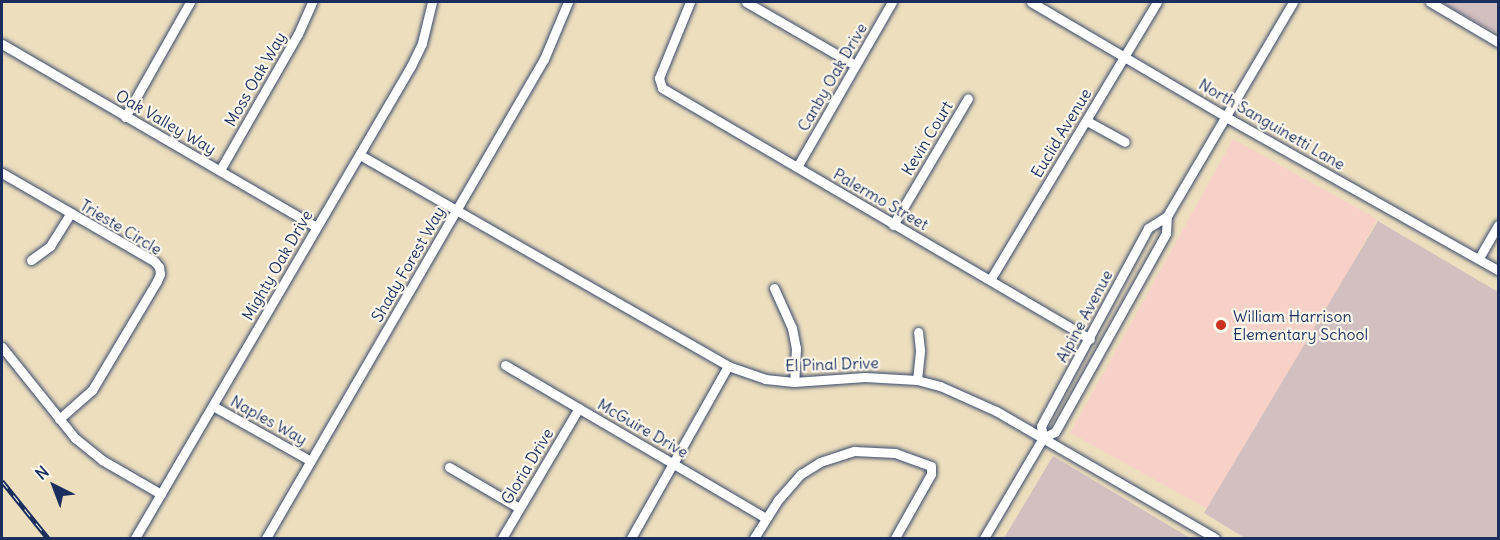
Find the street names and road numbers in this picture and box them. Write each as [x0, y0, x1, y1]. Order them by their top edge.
street label: Canby Oak Drive [793, 19, 871, 135]
street label: Moss Oak Way [220, 28, 290, 130]
street label: North Sanguinetti Lane [1195, 74, 1349, 174]
street label: Oak Valley Way [112, 85, 220, 159]
street label: Euclid Avenue [1027, 85, 1095, 181]
street label: Kevin Court [897, 97, 957, 179]
street label: Palermo Street [830, 164, 932, 234]
street label: Trieste Circle [77, 195, 165, 259]
street label: Shady Forest Way [367, 203, 449, 325]
street label: Mighty Oak Drive [238, 206, 316, 324]
street label: Alpine Avenue [1052, 267, 1116, 365]
street label: El Pinal Drive [785, 353, 879, 375]
street label: Naples Way [227, 391, 311, 449]
street label: McGuire Drive [594, 394, 692, 462]
street label: Gloria Drive [497, 425, 557, 507]

